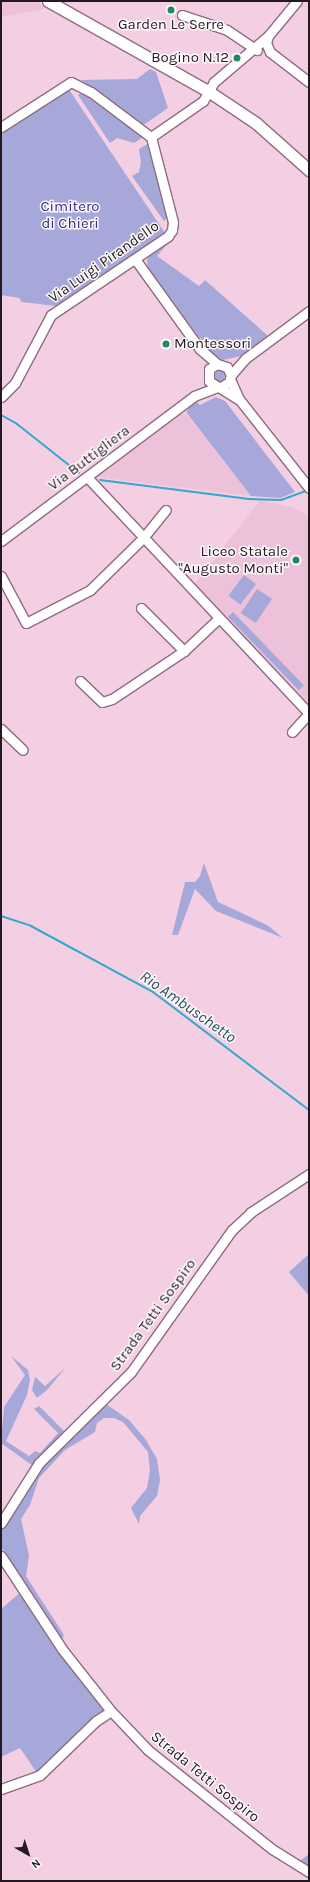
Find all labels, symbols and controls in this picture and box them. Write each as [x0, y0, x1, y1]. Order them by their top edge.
marker: Garden Le Serre [166, 5, 176, 15]
place label: Garden Le Serre [118, 16, 224, 34]
place label: Bogino N.12 [151, 49, 229, 67]
marker: Bogino N.12 [232, 53, 242, 63]
park label: Cimitero di Chieri [40, 197, 100, 232]
street label: Via Luigi Pirandello [45, 217, 163, 307]
place label: Montessori [174, 335, 251, 353]
marker: Montessori [161, 339, 171, 349]
street label: Via Buttigliera [45, 422, 133, 494]
place label: Liceo Statale "Augusto Monti" [178, 542, 288, 577]
marker: Liceo Statale "Augusto Monti" [291, 555, 301, 565]
water label: Rio Ambuschetto [136, 967, 240, 1047]
street label: Strada Tetti Sospiro [106, 1255, 200, 1375]
street label: Strada Tetti Sospiro [147, 1728, 263, 1826]
north arrow [8, 1834, 48, 1874]
text: N [29, 1856, 43, 1871]

